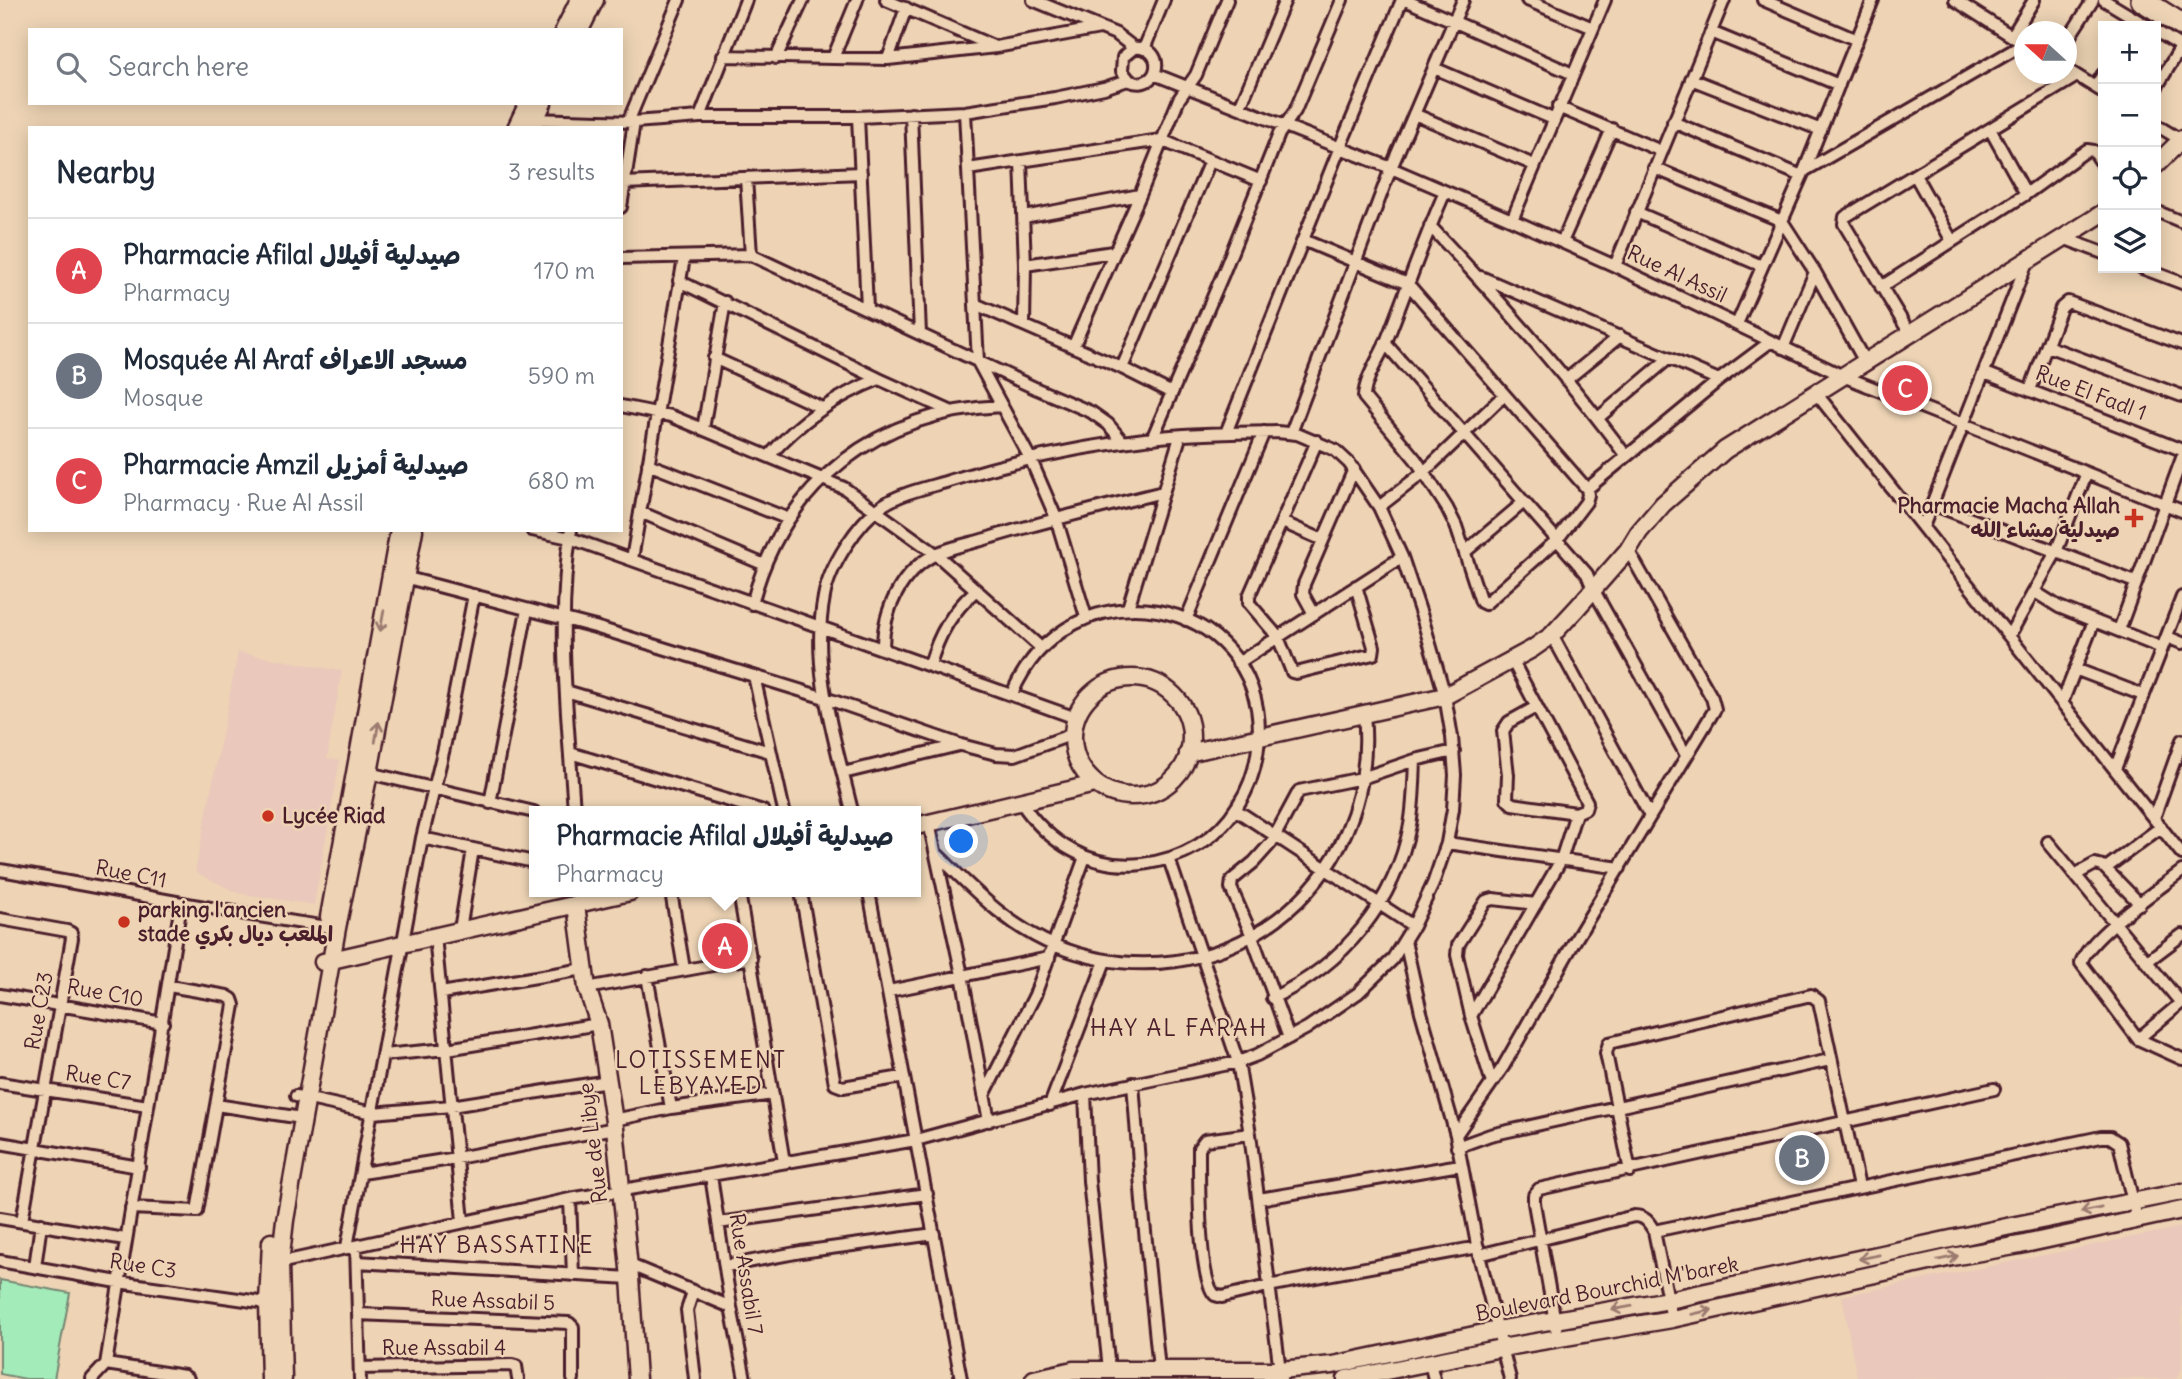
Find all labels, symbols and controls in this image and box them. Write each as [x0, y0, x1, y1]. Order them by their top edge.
north arrow [2014, 21, 2077, 84]
map controls [2098, 21, 2161, 273]
button: + [2098, 21, 2161, 84]
search box [28, 28, 623, 105]
icon: search [52, 48, 90, 86]
text: Search here [108, 50, 249, 83]
button: − [2098, 84, 2161, 147]
button: locate [2098, 147, 2161, 210]
text: Nearby [56, 153, 156, 191]
text: 3 results [508, 157, 595, 186]
button: layers [2098, 210, 2161, 273]
text: Pharmacie Afilal صيدلية أفيلال [123, 238, 461, 271]
street label: Rue Al Assil [1623, 239, 1731, 308]
text: A [72, 256, 86, 285]
text: 170 m [534, 256, 595, 285]
text: Pharmacy [123, 278, 231, 307]
text: Mosquée Al Araf مسجد الاعراف [123, 343, 468, 376]
street label: Rue El Fadl 1 [2032, 359, 2151, 426]
text: B [71, 361, 87, 390]
text: 590 m [528, 361, 595, 390]
pin: C [1882, 362, 1928, 414]
text: Mosque [123, 383, 203, 412]
text: Pharmacie Amzil صيدلية أمزيل [123, 448, 469, 481]
text: C [71, 466, 87, 495]
text: 680 m [528, 466, 595, 495]
text: Pharmacy · Rue Al Assil [123, 488, 364, 517]
place label: Pharmacie Macha Allah صيدلية مشاء الله [1897, 492, 2120, 543]
marker: Pharmacie Macha Allah صيدلية مشاء الله [2126, 510, 2142, 526]
one-way arrow [375, 610, 388, 632]
one-way arrow [370, 721, 384, 744]
place label: Lycée Riad [282, 802, 386, 829]
popup [529, 806, 921, 897]
marker: Lycée Riad [260, 808, 276, 824]
text: Pharmacie Afilal صيدلية أفيلال [556, 819, 894, 852]
your location [944, 824, 978, 858]
street label: Rue C11 [93, 853, 169, 894]
text: Pharmacy [556, 859, 664, 888]
place label: parking l'ancien stade الملعب ديال بكري [138, 896, 333, 950]
marker: parking l'ancien stade الملعب ديال بكري [116, 914, 132, 930]
pin: A [702, 920, 748, 972]
street label: Rue C23 [18, 970, 59, 1052]
street label: Rue C10 [65, 973, 146, 1013]
district label: HAY AL FARAH [1090, 1013, 1268, 1042]
district label: LOTISSEMENT LEBYAYED [615, 1045, 787, 1100]
street label: Rue C7 [63, 1059, 133, 1096]
street label: Rue de Libye [572, 1081, 613, 1205]
pin: B [1779, 1132, 1825, 1184]
one-way arrow [2080, 1203, 2103, 1217]
street label: Rue Assabil 7 [724, 1211, 769, 1337]
district label: HAY BASSATINE [399, 1230, 595, 1259]
street label: Rue C3 [108, 1247, 179, 1284]
street label: Boulevard Bourchid M'barek [1473, 1250, 1741, 1327]
one-way arrow [1936, 1250, 1959, 1264]
one-way arrow [1858, 1251, 1881, 1265]
street label: Rue Assabil 5 [430, 1285, 556, 1316]
one-way arrow [1611, 1302, 1634, 1315]
one-way arrow [1690, 1305, 1713, 1318]
street label: Rue Assabil 4 [382, 1334, 506, 1361]

